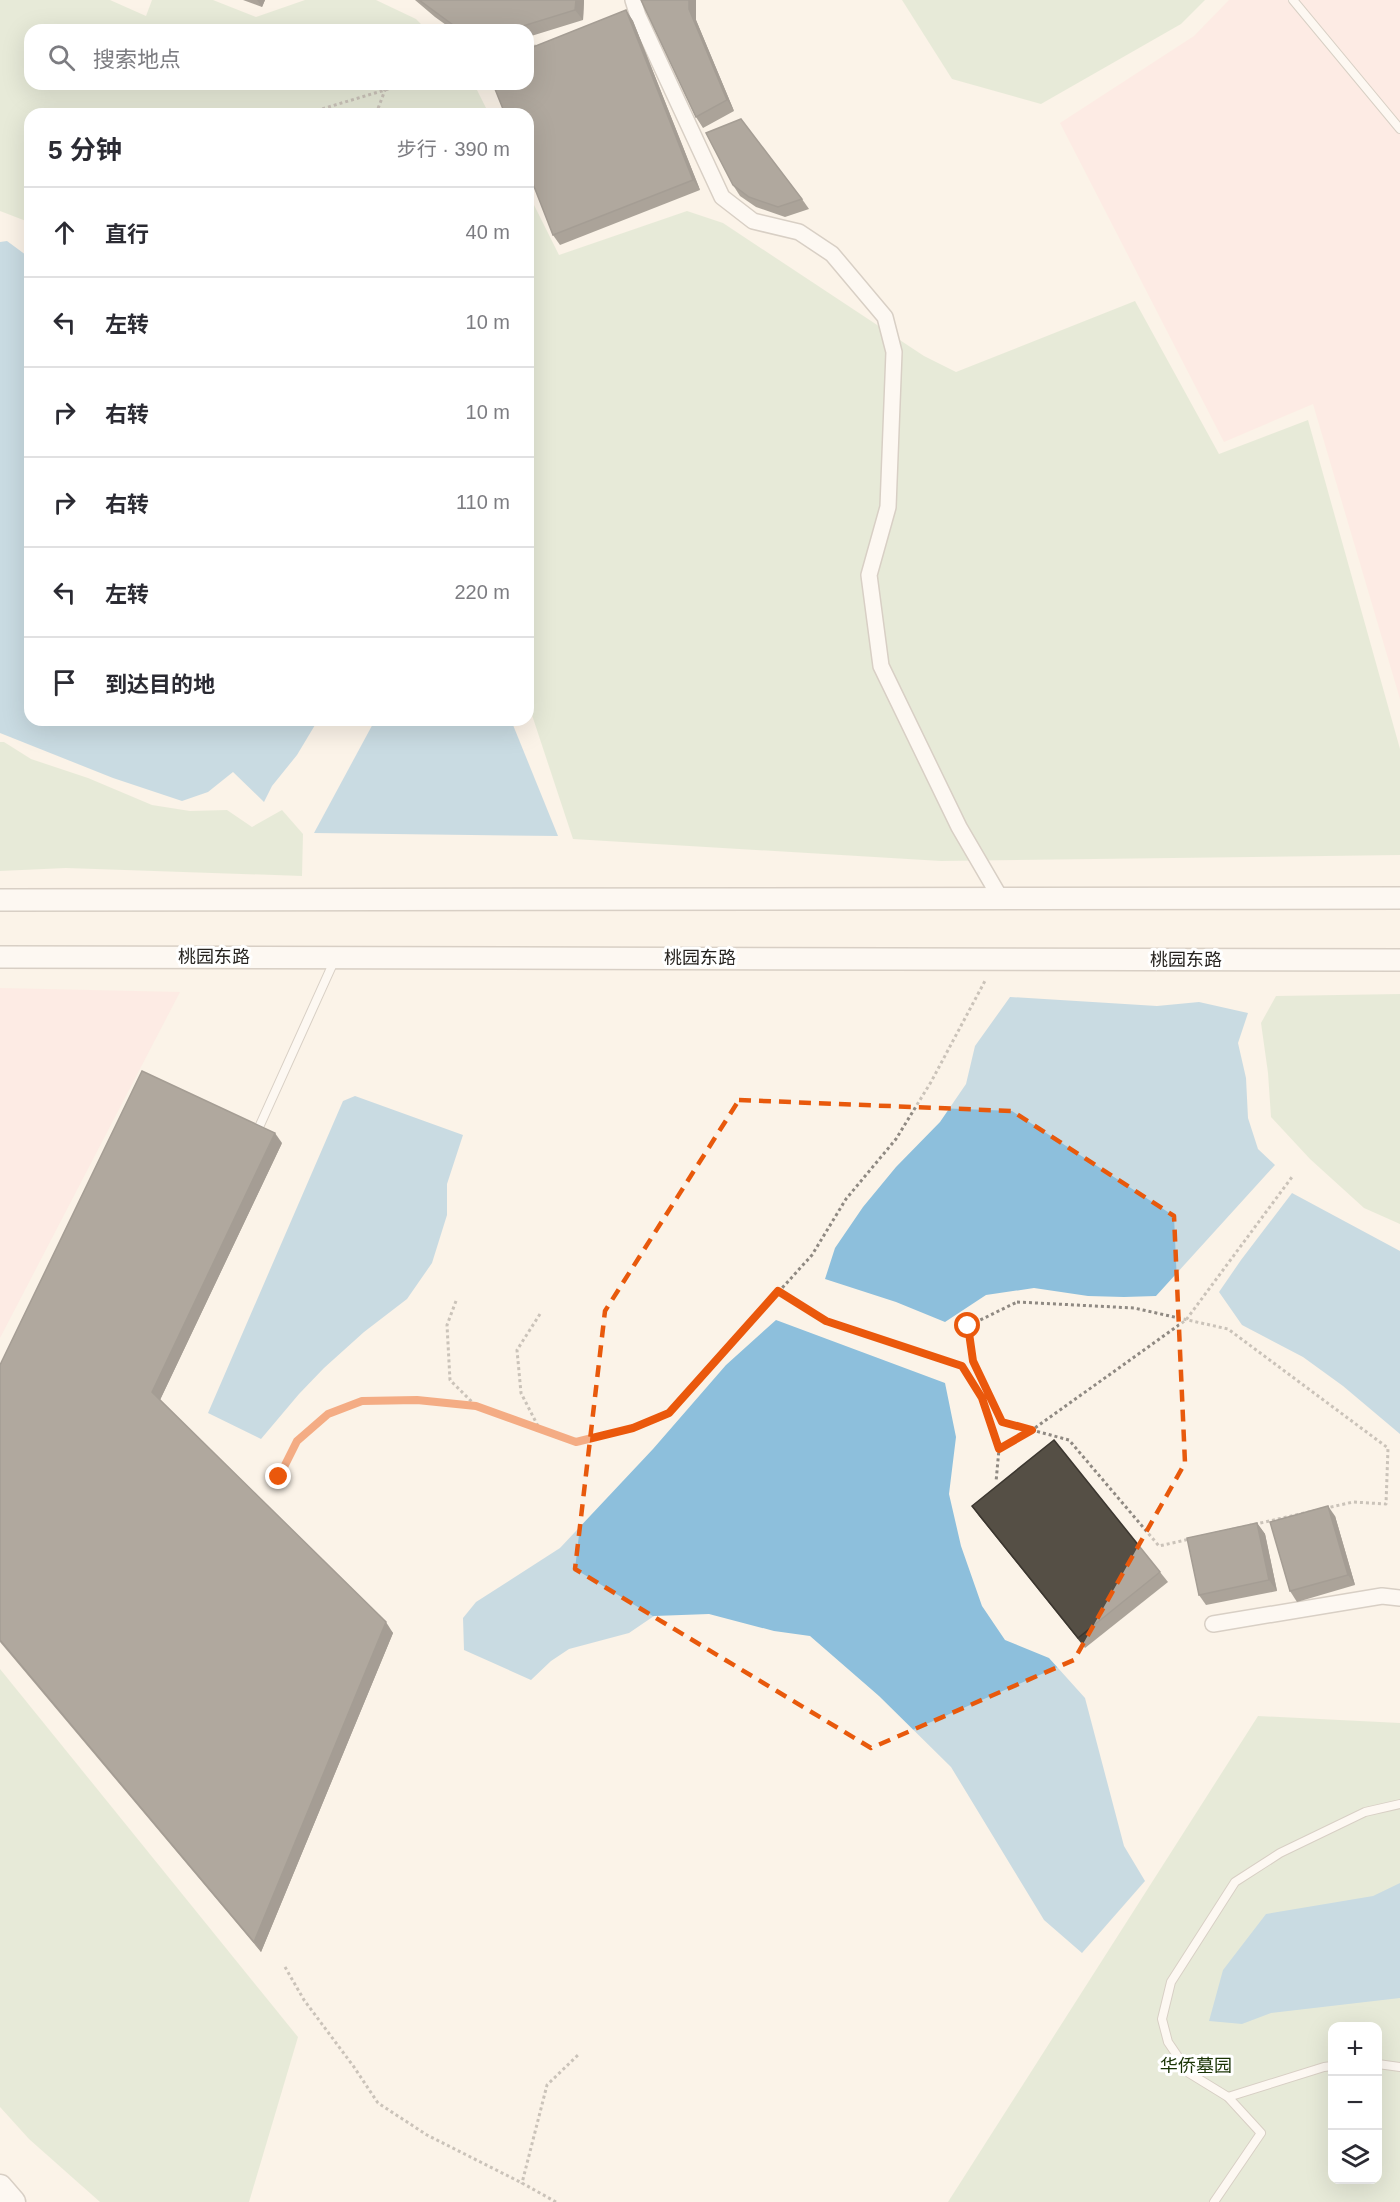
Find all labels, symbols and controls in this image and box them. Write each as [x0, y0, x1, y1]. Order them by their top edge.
search box [24, 24, 534, 90]
icon: search [45, 41, 78, 74]
text: 搜索地点 [93, 47, 181, 72]
text: 5 分钟 [48, 135, 122, 165]
text: 步行 · 390 m [397, 138, 510, 160]
icon: ahead [48, 216, 81, 249]
text: 40 m [466, 221, 510, 243]
text: 直行 [105, 222, 149, 247]
icon: left [48, 306, 81, 339]
text: 10 m [466, 311, 510, 333]
text: 左转 [105, 312, 149, 337]
icon: right [48, 396, 81, 429]
text: 10 m [466, 401, 510, 423]
text: 右转 [105, 402, 149, 427]
icon: right [48, 486, 81, 519]
text: 110 m [456, 491, 510, 513]
text: 右转 [105, 492, 149, 517]
icon: left [48, 576, 81, 609]
text: 220 m [454, 581, 510, 603]
text: 左转 [105, 582, 149, 607]
icon: arrive [48, 666, 81, 699]
text: 到达目的地 [105, 672, 215, 697]
street label: 桃园东路 [178, 947, 250, 967]
street label: 桃园东路 [664, 948, 736, 968]
street label: 桃园东路 [1150, 950, 1222, 970]
route start [954, 1312, 980, 1338]
route end [265, 1463, 291, 1489]
map controls [1328, 2022, 1382, 2184]
button: + [1328, 2022, 1382, 2076]
park label: 华侨墓园 [1160, 2056, 1232, 2076]
button: − [1328, 2076, 1382, 2130]
button: layers [1328, 2130, 1382, 2184]

